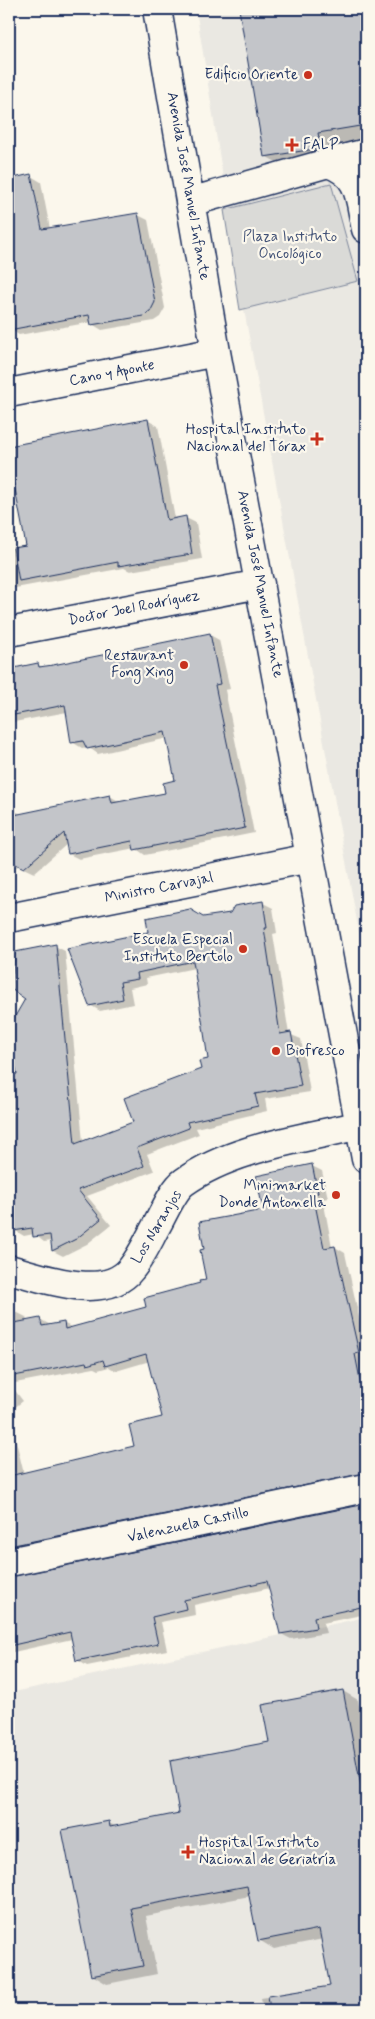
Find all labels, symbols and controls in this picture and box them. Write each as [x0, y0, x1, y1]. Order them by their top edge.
place label: Edificio Oriente [204, 65, 298, 85]
marker: Edificio Oriente [302, 69, 314, 81]
street label: Avenida José Manuel Infante [162, 90, 214, 282]
place label: FALP [303, 135, 339, 155]
marker: FALP [285, 138, 299, 152]
park label: Plaza Instituto Oncológico [243, 227, 337, 264]
street label: Cano y Aponte [68, 355, 157, 392]
place label: Hospital Instituto Nacional del Tórax [186, 420, 306, 457]
marker: Hospital Instituto Nacional del Tórax [310, 432, 324, 446]
street label: Avenida José Manuel Infante [232, 488, 288, 680]
street label: Doctor Joel Rodríguez [67, 585, 201, 631]
place label: Restaurant Fong Xing [104, 646, 174, 684]
marker: Restaurant Fong Xing [178, 659, 190, 671]
street label: Ministro Carvajal [103, 868, 215, 908]
place label: Escuela Especial Instituto Bertolo [124, 930, 233, 967]
marker: Escuela Especial Instituto Bertolo [237, 943, 249, 955]
place label: Biofresco [286, 1041, 345, 1061]
marker: Biofresco [270, 1045, 282, 1057]
place label: Minimarket Donde Antonella [218, 1176, 327, 1213]
street label: Los Naranjos [127, 1186, 187, 1268]
marker: Minimarket Donde Antonella [330, 1189, 342, 1201]
street label: Valenzuela Castillo [126, 1502, 250, 1548]
place label: Hospital Instituto Nacional de Geriatría [199, 1833, 337, 1870]
marker: Hospital Instituto Nacional de Geriatría [181, 1845, 195, 1859]

